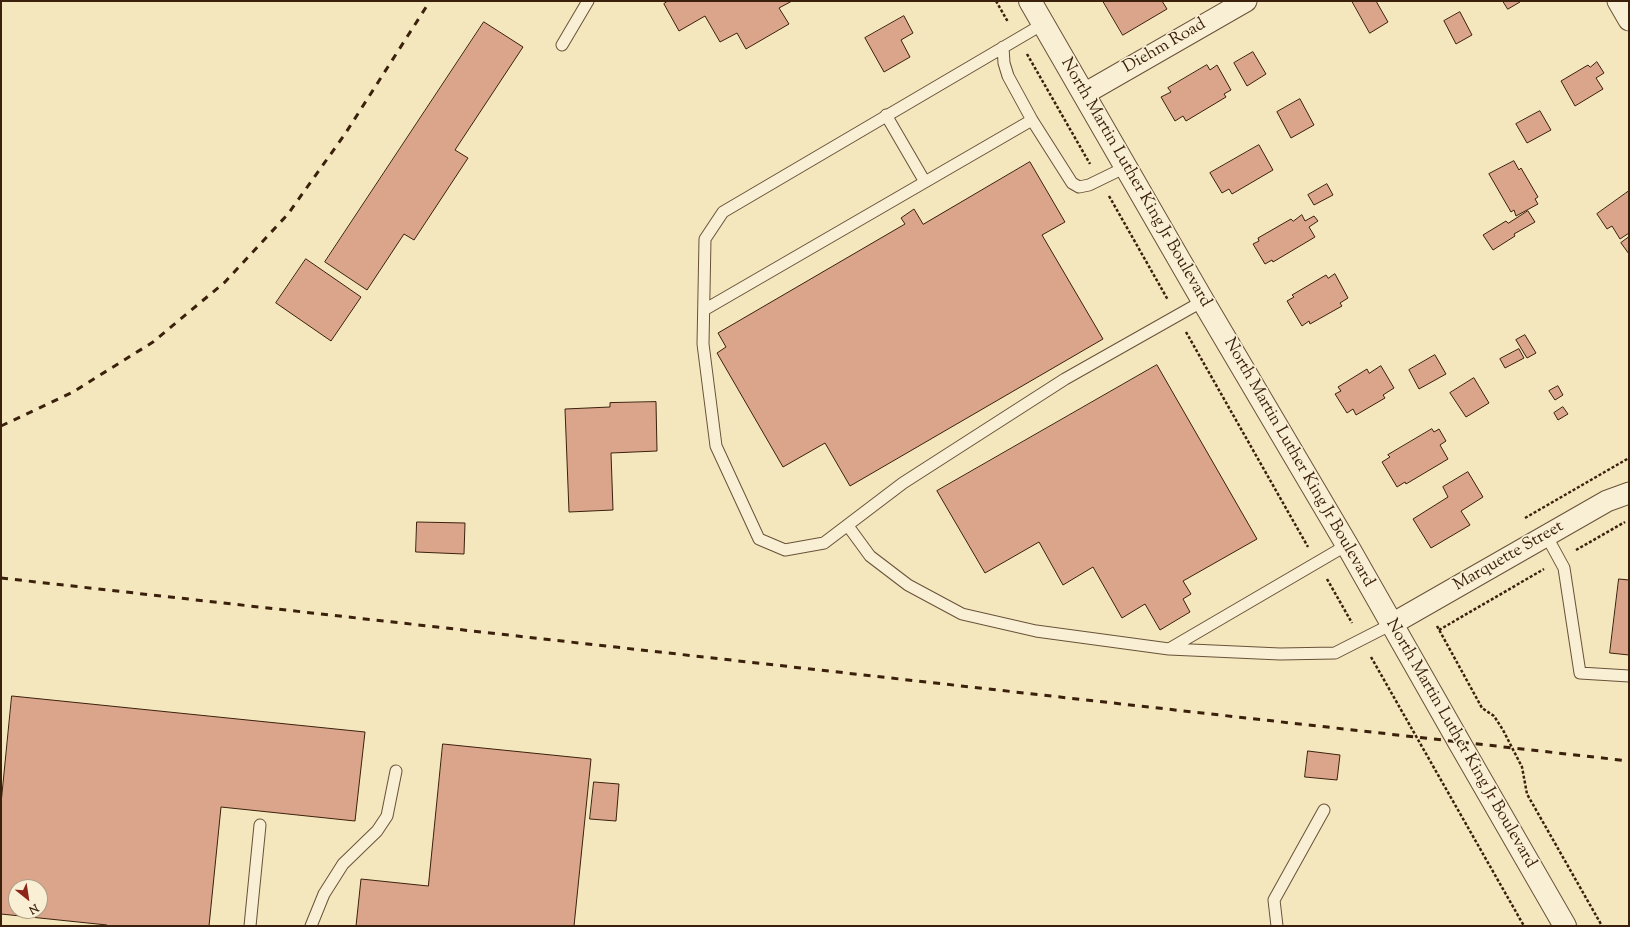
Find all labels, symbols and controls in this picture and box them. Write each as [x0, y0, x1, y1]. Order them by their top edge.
street label: Diehm Road [1120, 15, 1210, 79]
street label: North Martin Luther King Jr Boulevard [1055, 55, 1215, 311]
street label: North Martin Luther King Jr Boulevard [1218, 335, 1378, 591]
street label: Marquette Street [1450, 517, 1568, 597]
street label: North Martin Luther King Jr Boulevard [1380, 616, 1540, 872]
north arrow [8, 879, 48, 919]
text: N [26, 899, 41, 918]

